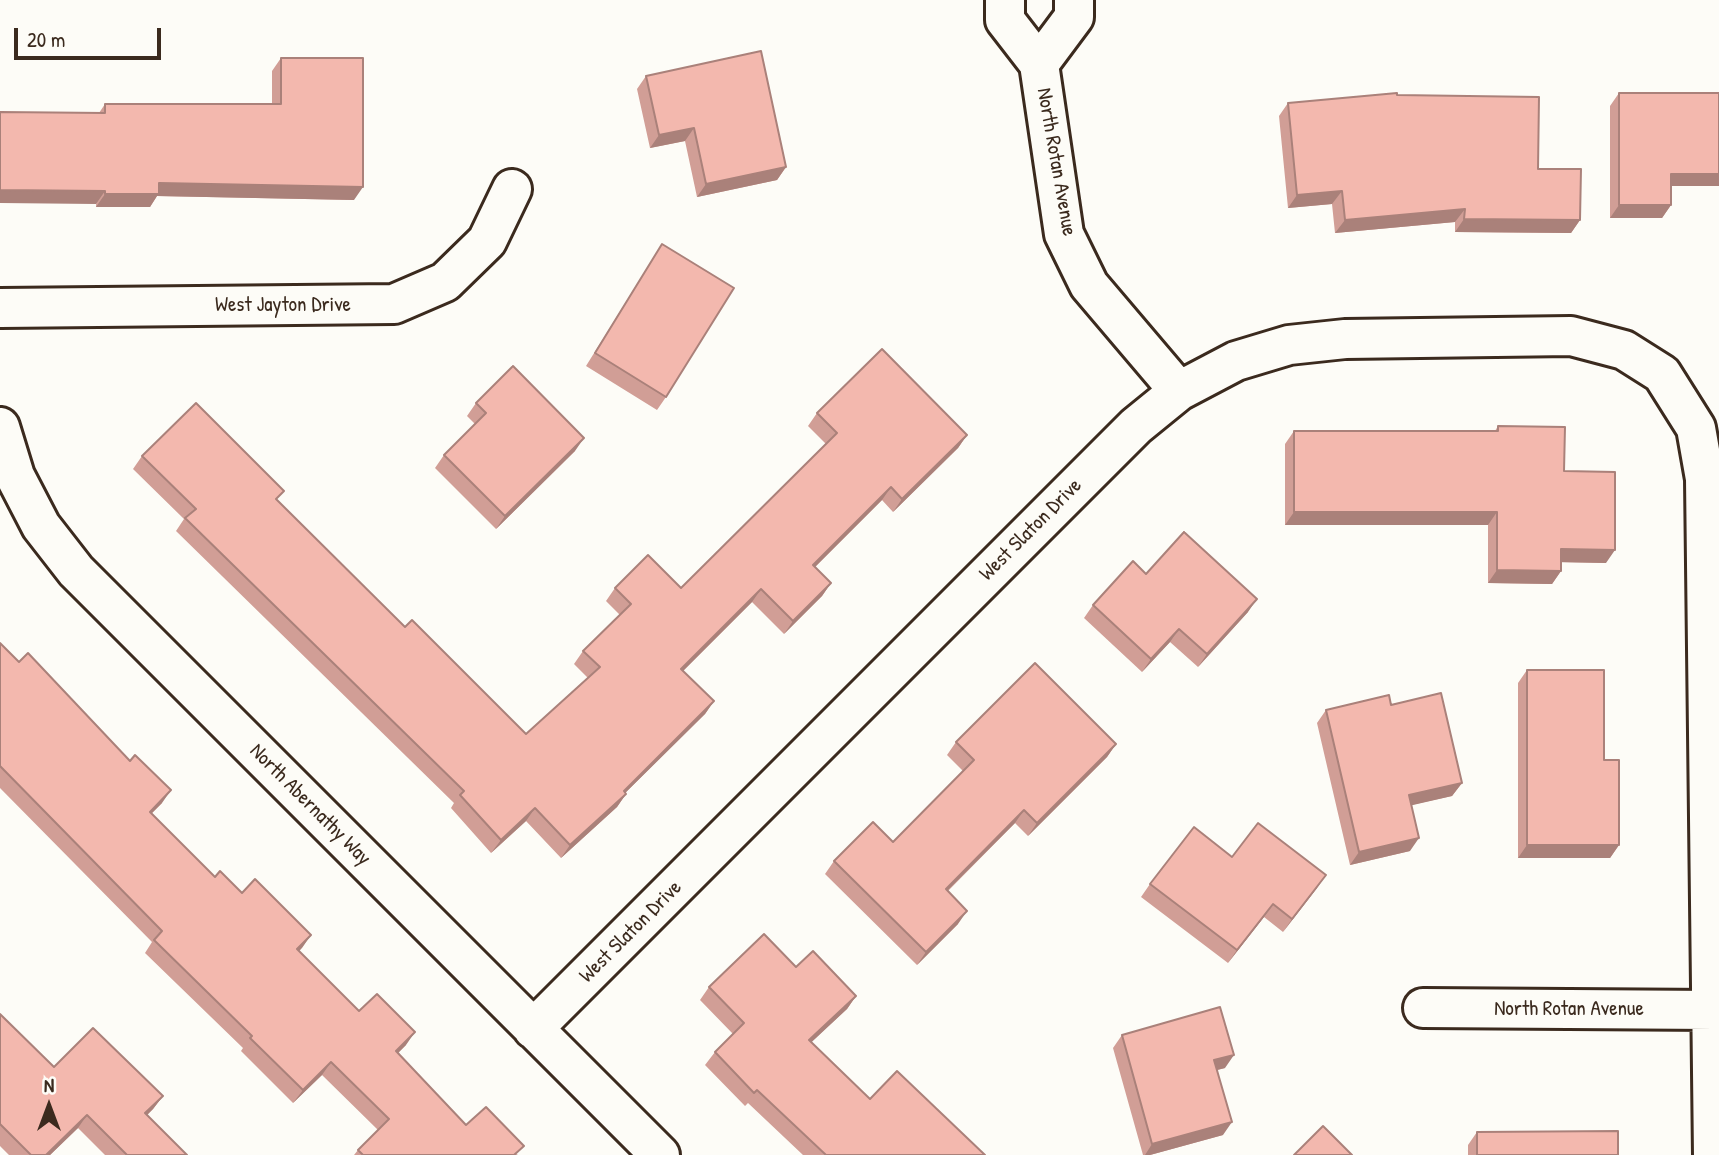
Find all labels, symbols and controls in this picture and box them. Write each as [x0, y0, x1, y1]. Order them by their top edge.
scale bar [18, 14, 164, 58]
text: 20 m [27, 25, 65, 54]
street label: North Rotan Avenue [1031, 86, 1081, 238]
street label: West Jayton Drive [215, 292, 351, 318]
street label: West Slaton Drive [975, 474, 1087, 586]
street label: North Abernathy Way [244, 739, 376, 871]
street label: West Slaton Drive [575, 876, 687, 988]
street label: North Rotan Avenue [1494, 996, 1644, 1022]
north arrow [14, 1071, 84, 1141]
text: N [44, 1072, 54, 1098]

